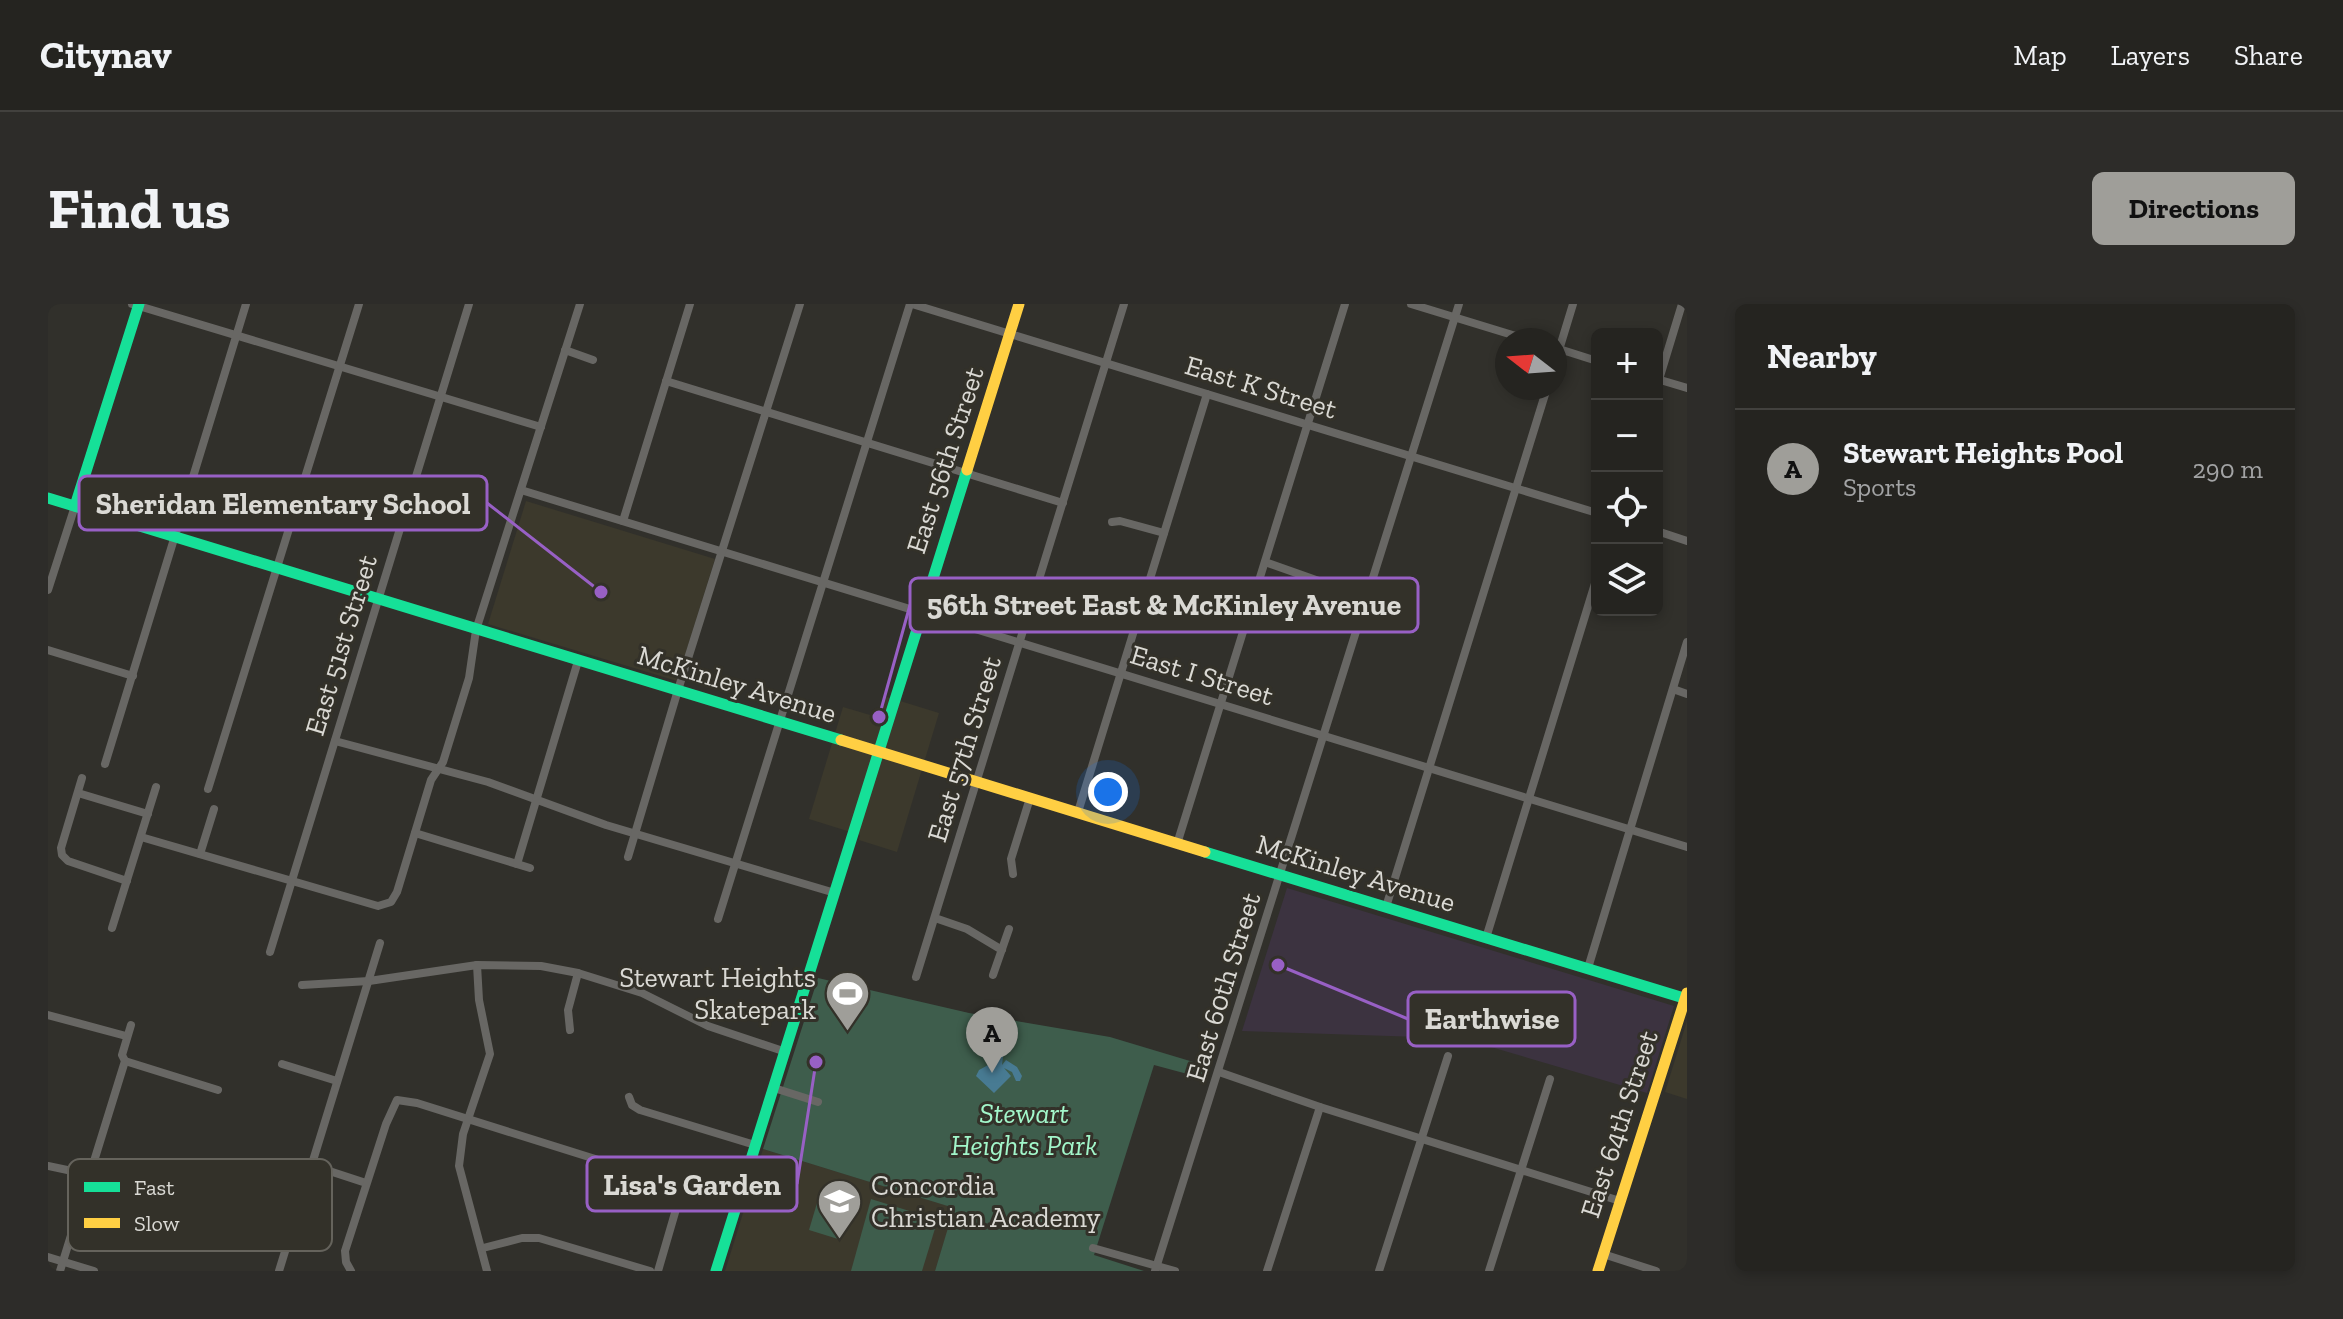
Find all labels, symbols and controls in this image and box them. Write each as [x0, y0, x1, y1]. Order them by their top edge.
text: Citynav [40, 32, 172, 78]
text: Map [2013, 39, 2067, 72]
text: Layers [2111, 39, 2190, 72]
text: Share [2234, 39, 2303, 72]
button: Directions [2092, 172, 2295, 245]
text: Find us [48, 175, 231, 242]
north arrow [1495, 328, 1567, 400]
map controls [1591, 328, 1663, 616]
button: + [1591, 328, 1663, 400]
text: Nearby [1767, 336, 1877, 377]
street label: East K Street [1181, 348, 1341, 426]
street label: East 56th Street [899, 362, 991, 557]
button: − [1591, 400, 1663, 472]
text: Stewart Heights Pool [1843, 435, 2123, 471]
text: A [1784, 453, 1802, 485]
text: 290 m [2192, 453, 2263, 485]
text: Sports [1843, 471, 1916, 503]
button: locate [1591, 472, 1663, 544]
callout: Sheridan Elementary School [79, 476, 487, 530]
text: Sheridan Elementary School [95, 486, 471, 522]
button: layers [1591, 544, 1663, 616]
street label: East 51st Street [298, 550, 384, 739]
callout: 56th Street East & McKinley Avenue [910, 578, 1418, 632]
text: 56th Street East & McKinley Avenue [927, 587, 1401, 623]
street label: McKinley Avenue [633, 638, 841, 730]
street label: East I Street [1126, 638, 1278, 713]
street label: East 57th Street [920, 652, 1008, 846]
your location [1088, 772, 1128, 812]
street label: McKinley Avenue [1252, 827, 1460, 919]
street label: East 60th Street [1179, 888, 1268, 1086]
place label: Stewart Heights Skatepark [619, 961, 816, 1026]
sports icon: Stewart Heights Skatepark [823, 969, 871, 1032]
callout: Earthwise [1408, 992, 1575, 1046]
text: Earthwise [1424, 1001, 1560, 1037]
pin: A [966, 1007, 1018, 1073]
street label: East 64th Street [1573, 1026, 1665, 1222]
park label: Stewart Heights Park [951, 1097, 1097, 1162]
callout: Lisa's Garden [587, 1157, 797, 1211]
legend [68, 1159, 332, 1251]
text: Lisa's Garden [603, 1167, 781, 1203]
place label: Concordia Christian Academy [871, 1169, 1101, 1234]
text: Fast [134, 1174, 175, 1201]
school or university icon: Concordia Christian Academy [816, 1177, 864, 1240]
text: Slow [134, 1210, 180, 1237]

